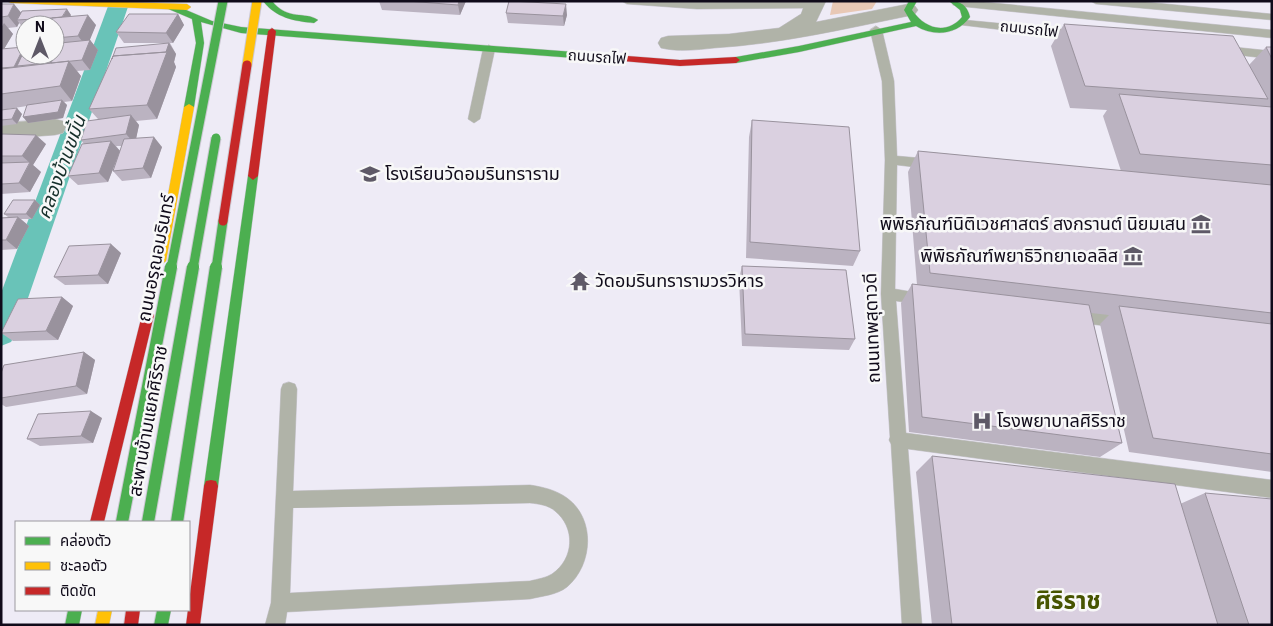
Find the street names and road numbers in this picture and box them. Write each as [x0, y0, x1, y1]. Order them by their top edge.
street label: ถนนรถไฟ [999, 17, 1059, 41]
street label: ถนนรถไฟ [567, 46, 627, 68]
street label: ถนนอรุณอมรินทร์ [133, 192, 179, 324]
street label: ถนนเทพสุดาวดี [859, 272, 885, 384]
street label: สะพานข้ามแยกศิริราช [124, 344, 171, 498]

